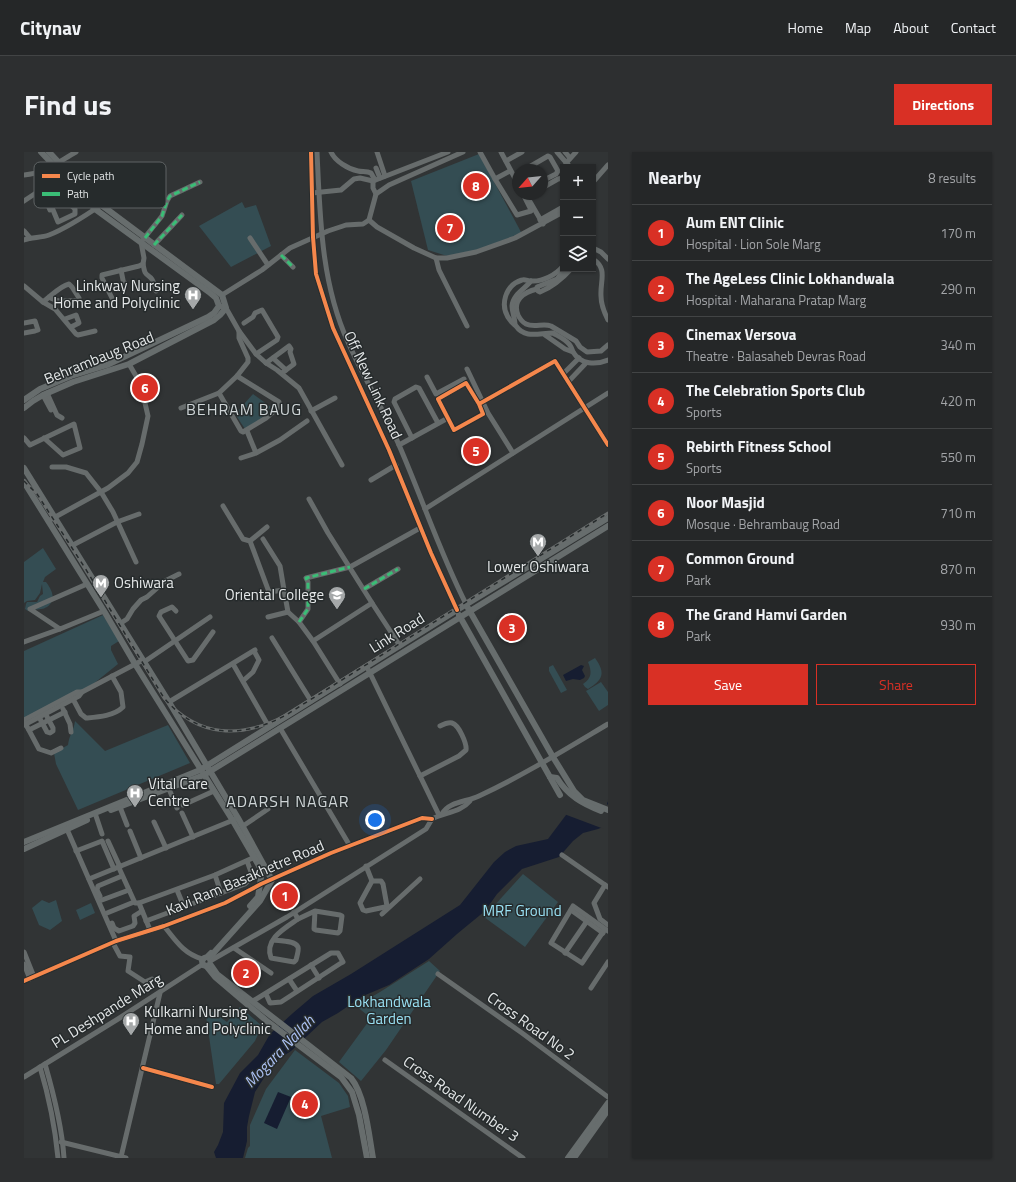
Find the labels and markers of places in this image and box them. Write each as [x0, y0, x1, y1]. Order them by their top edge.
pin: 8 [463, 171, 489, 201]
pin: 7 [437, 213, 463, 243]
place label: Linkway Nursing Home and Polyclinic [53, 274, 180, 314]
hospital icon: Linkway Nursing Home and Polyclinic [183, 285, 203, 310]
pin: 6 [132, 373, 158, 403]
pin: 5 [463, 436, 489, 466]
metro station icon: Lower Oshiwara [528, 532, 548, 557]
place label: Lower Oshiwara [487, 555, 590, 578]
place label: Oshiwara [114, 571, 174, 594]
metro station icon: Oshiwara [91, 573, 111, 598]
place label: Oriental College [225, 583, 324, 606]
school or university icon: Oriental College [327, 585, 347, 610]
pin: 3 [499, 613, 525, 643]
place label: Vital Care Centre [148, 772, 208, 812]
hospital icon: Vital Care Centre [125, 783, 145, 808]
pin: 1 [272, 881, 298, 911]
pin: 2 [233, 958, 259, 988]
place label: Kulkarni Nursing Home and Polyclinic [144, 1000, 271, 1040]
hospital icon: Kulkarni Nursing Home and Polyclinic [121, 1011, 141, 1036]
pin: 4 [292, 1089, 318, 1119]

